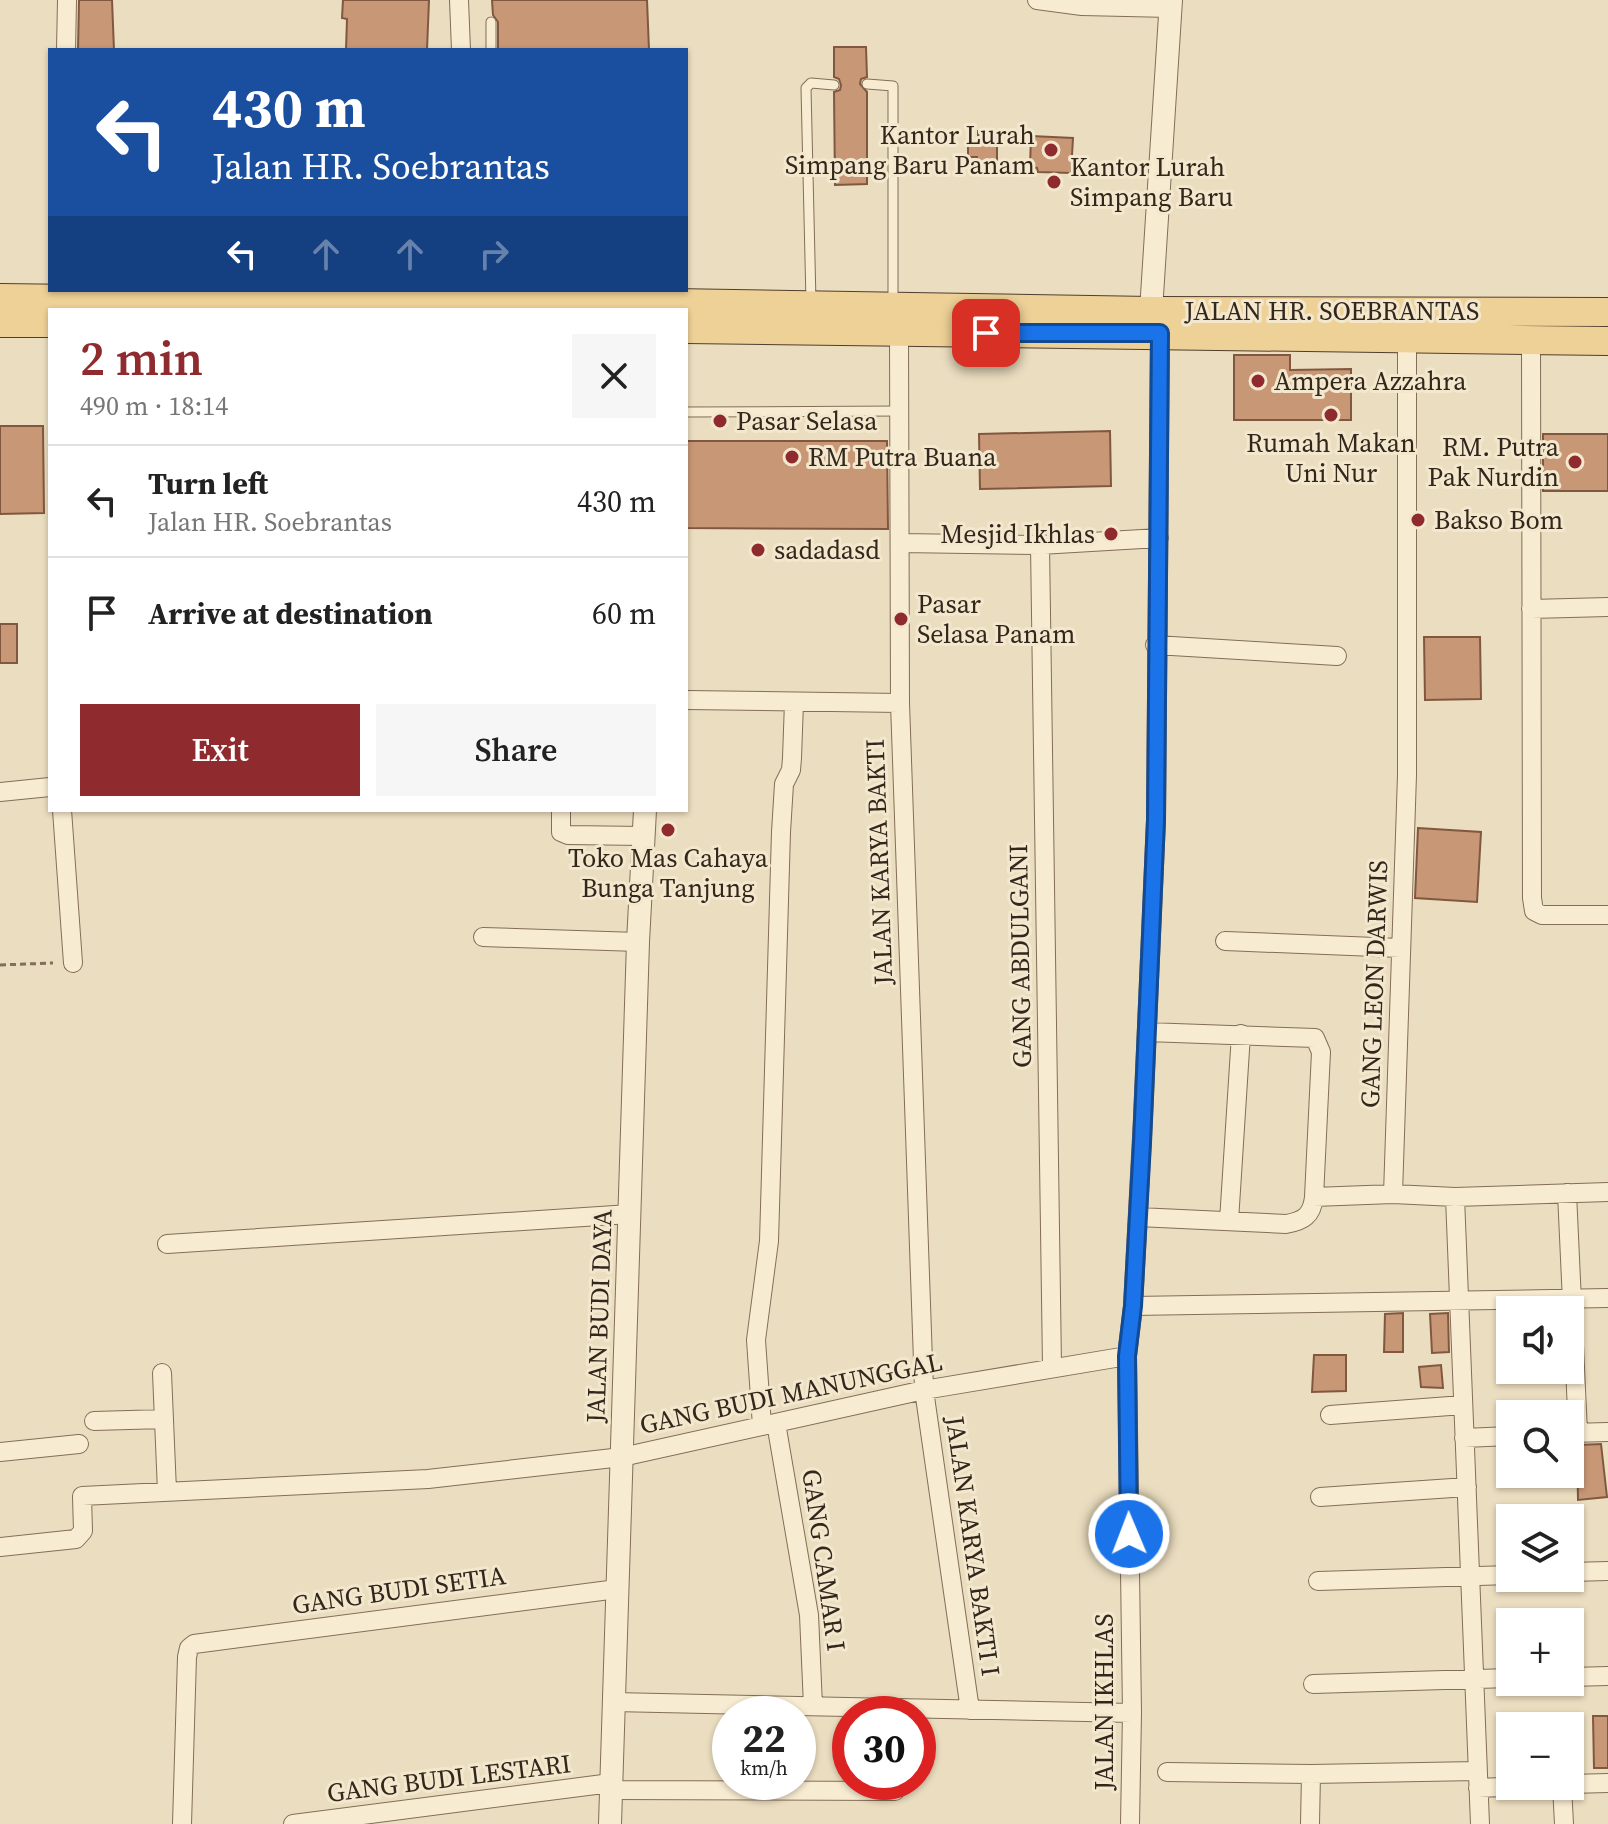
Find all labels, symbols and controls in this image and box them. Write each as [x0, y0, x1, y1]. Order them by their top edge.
text: 430 m [212, 69, 366, 146]
icon: left [80, 80, 184, 184]
place label: Kantor Lurah Simpang Baru Panam [785, 117, 1035, 183]
marker: Kantor Lurah Simpang Baru Panam [1042, 141, 1060, 159]
text: Jalan HR. Soebrantas [212, 142, 550, 191]
place label: Kantor Lurah Simpang Baru [1070, 149, 1233, 215]
marker: Kantor Lurah Simpang Baru [1045, 173, 1063, 191]
icon: left [220, 232, 264, 276]
icon: ahead [304, 232, 348, 276]
icon: ahead [388, 232, 432, 276]
icon: right [472, 232, 516, 276]
street label: JALAN HR. SOEBRANTAS [1184, 293, 1479, 329]
pin [952, 299, 1020, 367]
icon: arrive [964, 311, 1008, 355]
text: 2 min [80, 325, 203, 391]
button: close [572, 334, 656, 418]
place label: Ampera Azzahra [1274, 363, 1467, 399]
marker: Ampera Azzahra [1249, 372, 1267, 390]
text: 490 m · 18:14 [80, 388, 228, 424]
place label: Pasar Selasa [736, 403, 878, 439]
marker: Rumah Makan Uni Nur [1322, 406, 1340, 424]
marker: Pasar Selasa [711, 412, 729, 430]
place label: Rumah Makan Uni Nur [1246, 425, 1416, 491]
place label: RM. Putra Pak Nurdin [1427, 429, 1560, 495]
place label: RM Putra Buana [808, 439, 997, 475]
marker: RM Putra Buana [783, 448, 801, 466]
marker: RM. Putra Pak Nurdin [1566, 453, 1584, 471]
text: Turn left [148, 463, 268, 504]
icon: left [80, 479, 124, 523]
text: 430 m [577, 481, 656, 522]
place label: Bakso Bom [1434, 502, 1563, 538]
text: Jalan HR. Soebrantas [148, 504, 392, 540]
marker: Bakso Bom [1409, 511, 1427, 529]
place label: Mesjid Ikhlas [940, 516, 1095, 552]
marker: Mesjid Ikhlas [1102, 525, 1120, 543]
place label: sadadasd [774, 532, 880, 568]
marker: sadadasd [749, 541, 767, 559]
place label: Pasar Selasa Panam [917, 586, 1075, 652]
icon: arrive [80, 591, 124, 635]
text: Arrive at destination [148, 593, 433, 634]
text: 60 m [592, 593, 656, 634]
marker: Pasar Selasa Panam [892, 610, 910, 628]
button: Exit [80, 704, 360, 796]
button: Share [376, 704, 656, 796]
street label: JALAN KARYA BAKTI [857, 738, 901, 987]
marker: Toko Mas Cahaya Bunga Tanjung [659, 821, 677, 839]
place label: Toko Mas Cahaya Bunga Tanjung [568, 840, 769, 906]
street label: GANG ABDULGANI [1000, 844, 1040, 1068]
street label: GANG LEON DARWIS [1352, 859, 1396, 1109]
street label: JALAN BUDI DAYA [577, 1208, 621, 1425]
map controls [1496, 1296, 1584, 1800]
button: sound [1496, 1296, 1584, 1384]
street label: GANG BUDI MANUNGGAL [636, 1343, 946, 1443]
button: search [1496, 1400, 1584, 1488]
street label: JALAN KARYA BAKTI I [937, 1413, 1009, 1678]
street label: GANG CAMAR I [793, 1467, 855, 1653]
position arrow [1087, 1492, 1171, 1576]
button: layers [1496, 1504, 1584, 1592]
street label: GANG BUDI SETIA [290, 1557, 508, 1623]
button: + [1496, 1608, 1584, 1696]
street label: JALAN IKHLAS [1086, 1614, 1122, 1791]
speed limit sign: 30 [832, 1696, 936, 1800]
text: 22 [742, 1711, 786, 1765]
button: − [1496, 1712, 1584, 1800]
street label: GANG BUDI LESTARI [325, 1745, 573, 1811]
text: km/h [740, 1754, 788, 1782]

